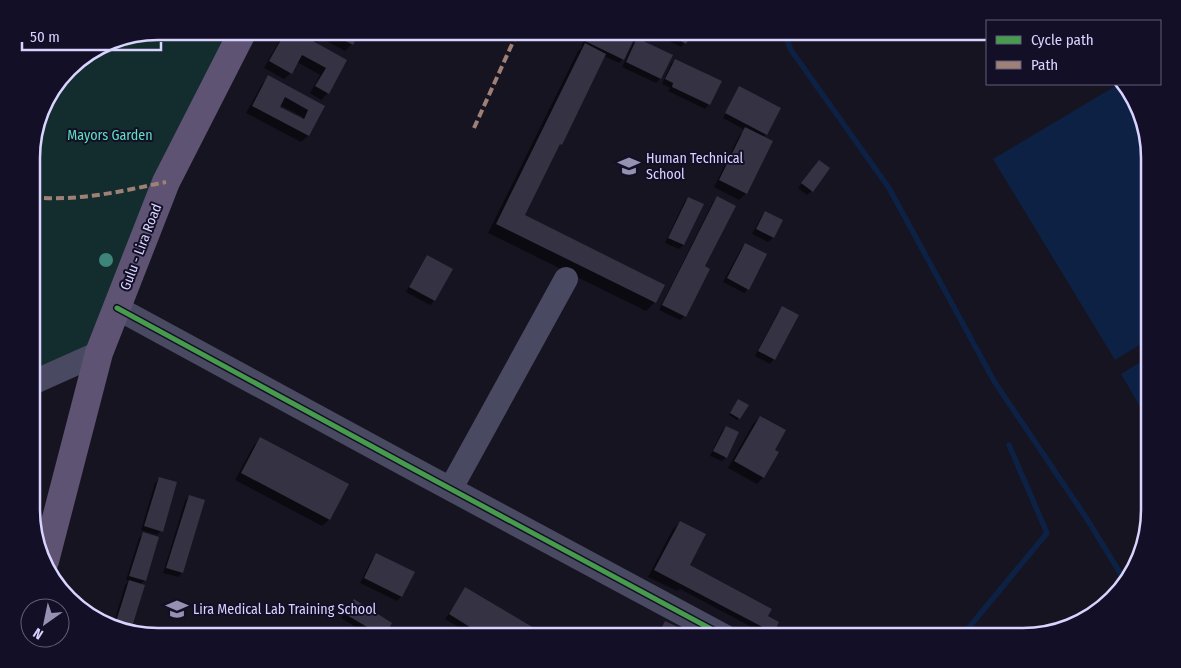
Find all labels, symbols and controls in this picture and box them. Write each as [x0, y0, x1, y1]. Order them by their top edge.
scale bar [22, 20, 161, 52]
legend [986, 20, 1161, 85]
text: 50 m [30, 28, 60, 46]
text: Cycle path [1031, 31, 1094, 49]
text: Path [1031, 56, 1058, 74]
park label: Mayors Garden [67, 127, 153, 144]
place label: Human Technical School [646, 150, 744, 183]
school or university icon: Human Technical School [616, 153, 642, 179]
street label: Gulu - Lira Road [117, 201, 165, 293]
school or university icon: Lira Medical Lab Training School [164, 596, 190, 622]
north arrow [20, 598, 70, 648]
place label: Lira Medical Lab Training School [193, 601, 377, 618]
text: N [30, 624, 46, 643]

